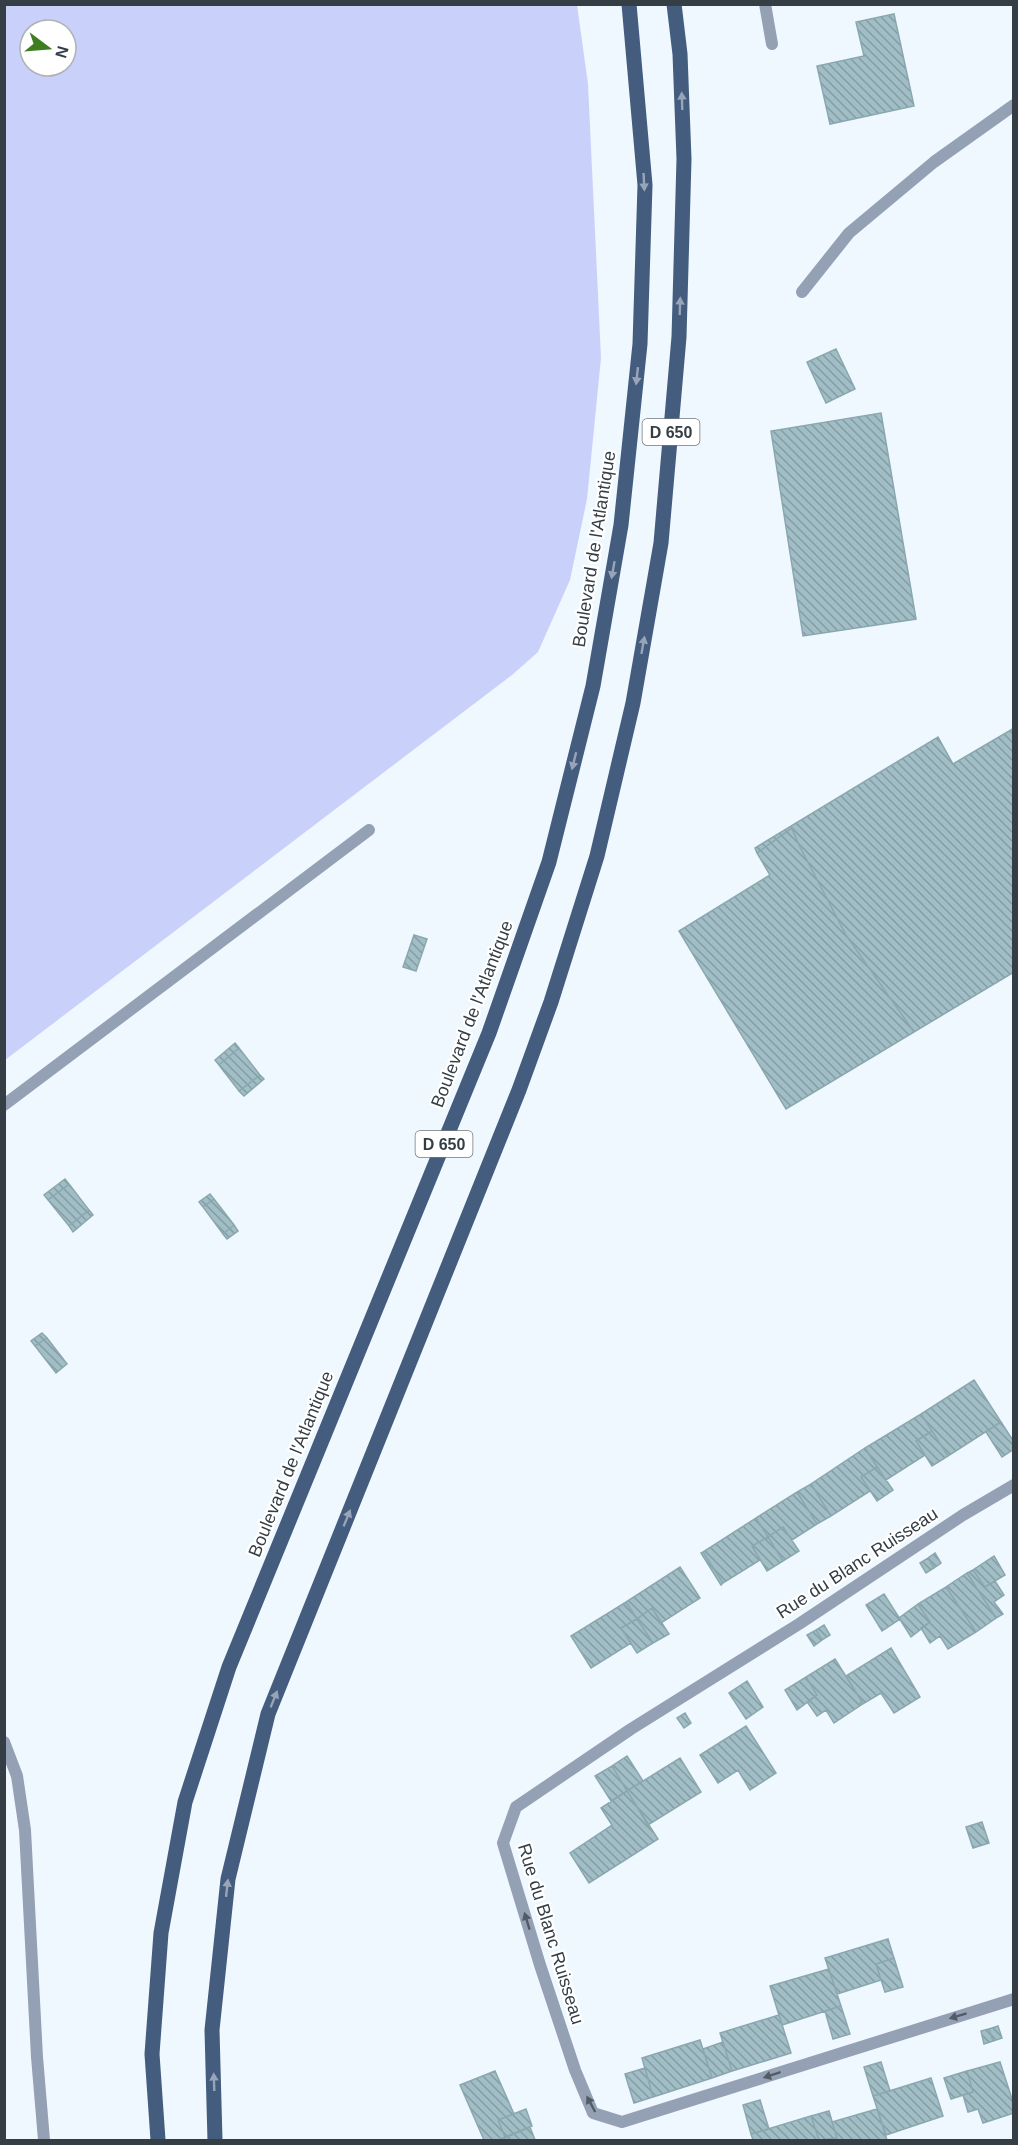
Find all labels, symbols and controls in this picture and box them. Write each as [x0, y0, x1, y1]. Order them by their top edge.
north arrow [18, 18, 78, 78]
text: N [52, 44, 72, 60]
one-way arrow [677, 91, 687, 110]
one-way arrow [639, 172, 649, 191]
one-way arrow [675, 296, 685, 315]
one-way arrow [632, 367, 642, 386]
road number: D 650 [642, 419, 700, 445]
street label: Boulevard de l'Atlantique [569, 449, 619, 649]
one-way arrow [608, 560, 617, 579]
one-way arrow [639, 636, 648, 655]
one-way arrow [569, 752, 578, 770]
street label: Boulevard de l'Atlantique [427, 918, 517, 1110]
road number: D 650 [416, 1131, 472, 1157]
street label: Boulevard de l'Atlantique [245, 1368, 337, 1560]
street label: Rue du Blanc Ruisseau [773, 1503, 941, 1623]
one-way arrow [343, 1509, 352, 1527]
one-way arrow [270, 1690, 280, 1708]
street label: Rue du Blanc Ruisseau [514, 1841, 588, 2027]
one-way arrow [222, 1878, 232, 1897]
one-way arrow [522, 1912, 531, 1930]
one-way arrow [948, 2012, 966, 2021]
one-way arrow [763, 2071, 781, 2080]
one-way arrow [209, 2073, 218, 2092]
one-way arrow [586, 2095, 596, 2112]

